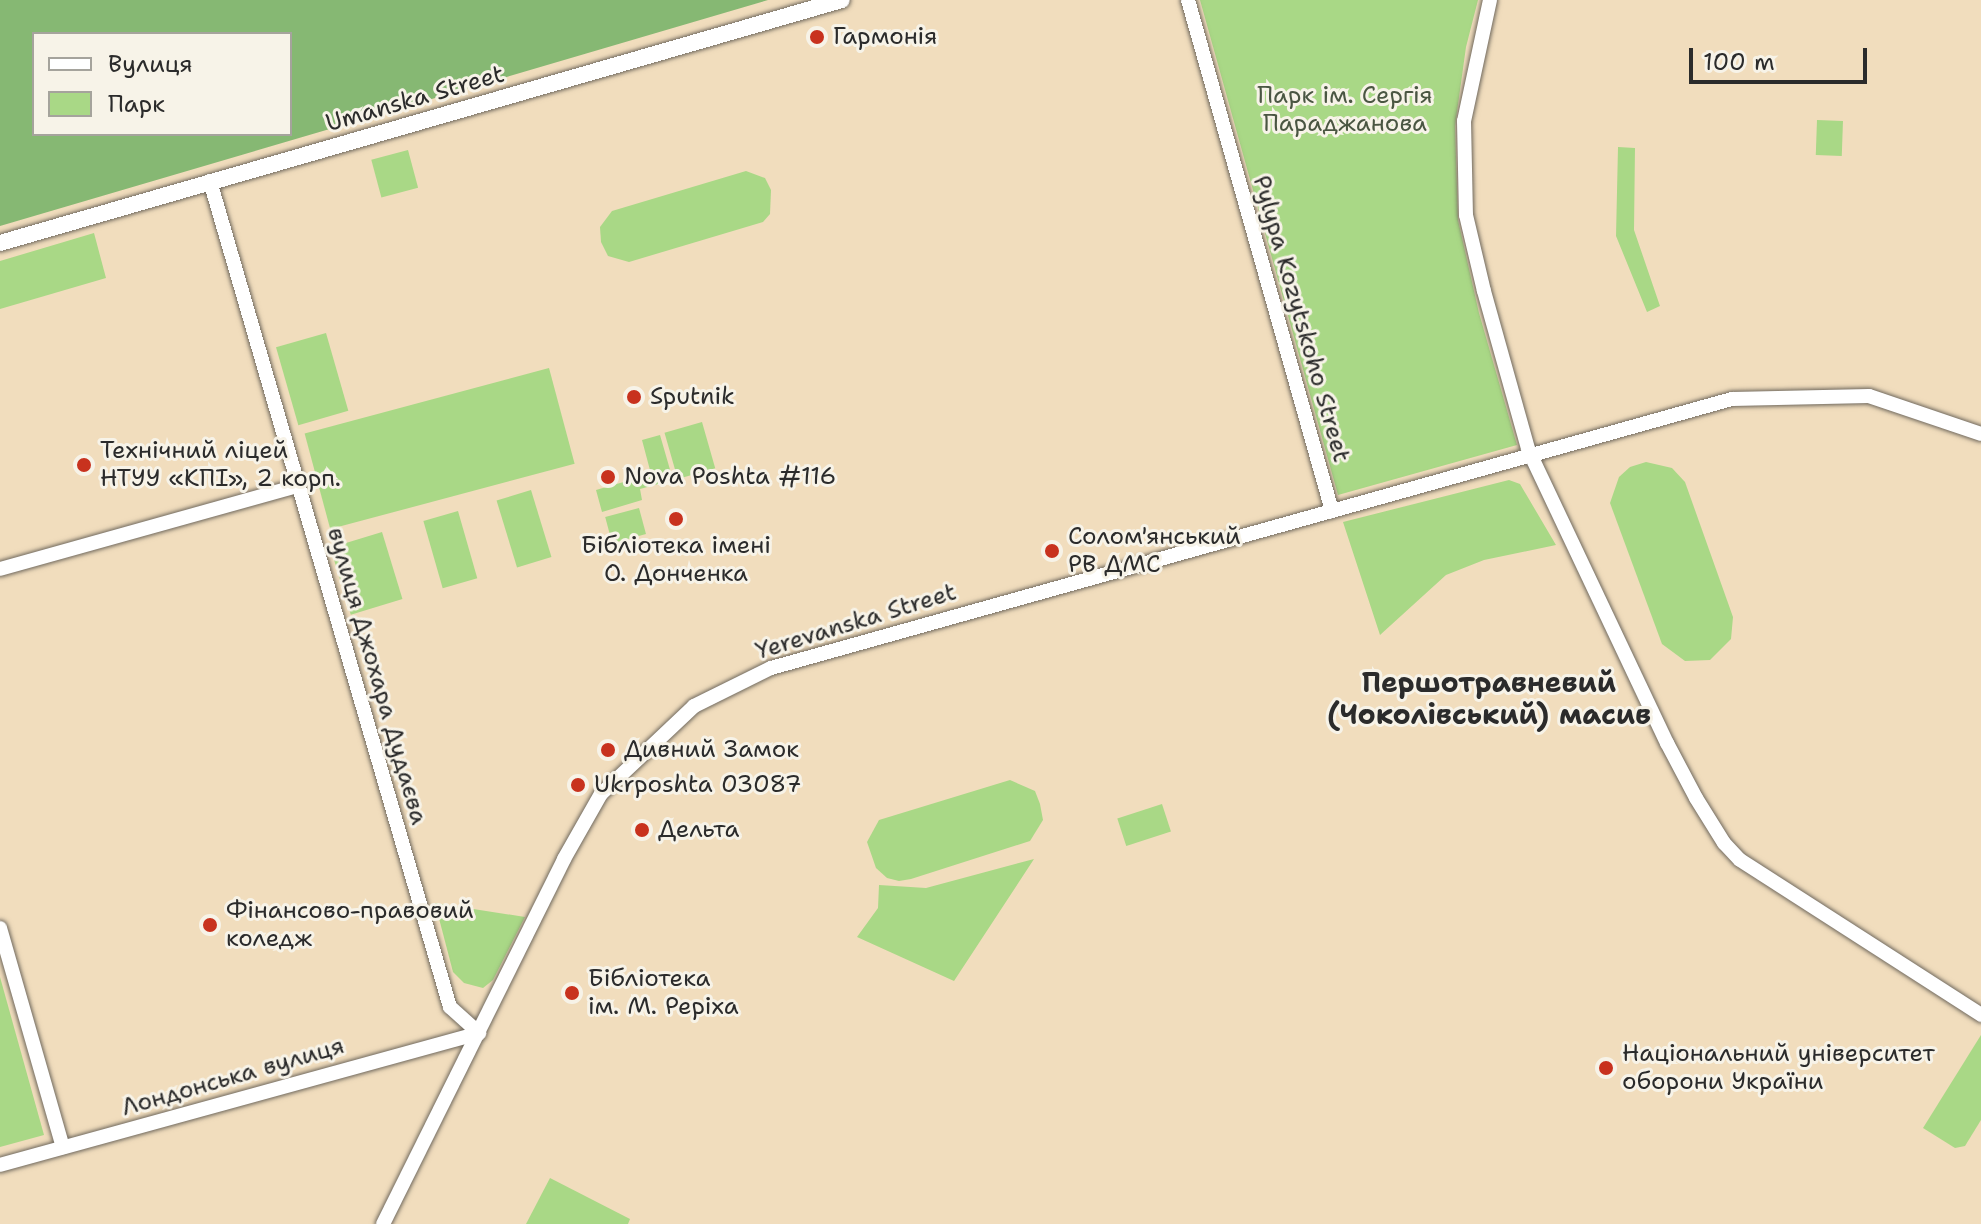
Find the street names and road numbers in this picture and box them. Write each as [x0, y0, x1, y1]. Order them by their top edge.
street label: Umanska Street [322, 60, 508, 138]
street label: Pylypa Kozytskoho Street [1246, 172, 1356, 466]
street label: вулиця Джохара Дудаєва [321, 524, 433, 828]
street label: Yerevanska Street [752, 578, 960, 666]
street label: Лондонська вулиця [118, 1031, 348, 1123]

